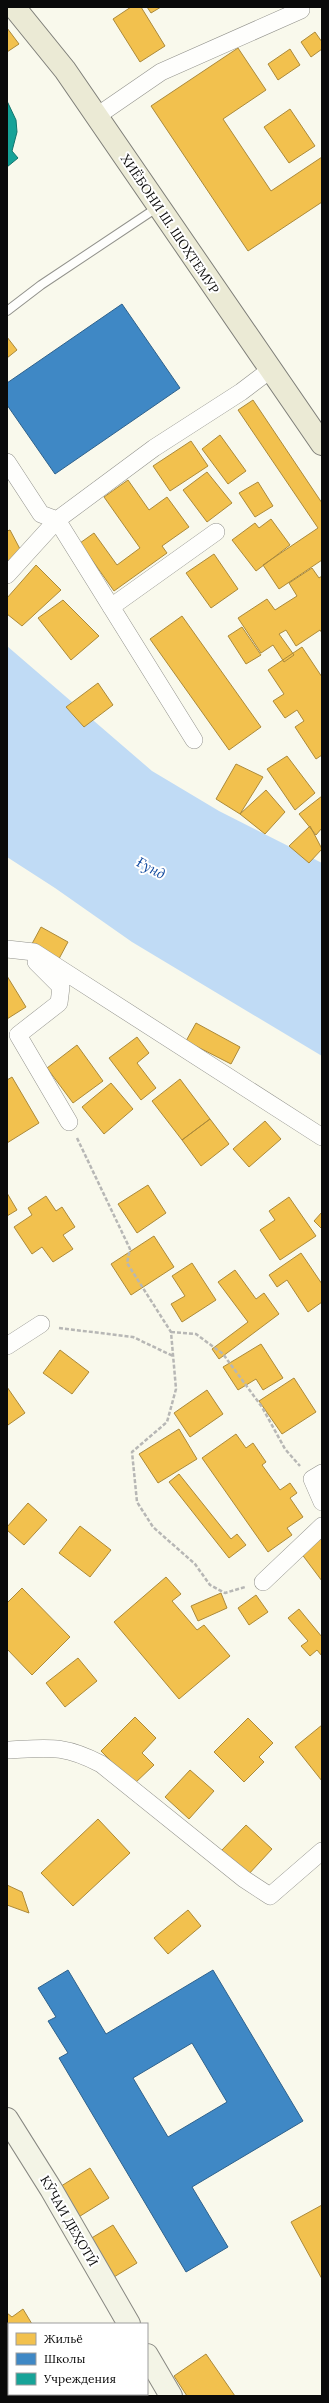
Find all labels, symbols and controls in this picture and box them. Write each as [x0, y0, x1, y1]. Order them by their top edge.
street label: ХИЁБОНИ Ш. ШОҲТЕМУР [117, 151, 223, 297]
water label: Ғунд [134, 853, 169, 883]
street label: КӮЧАИ ДЕҲОТӢ [36, 2173, 102, 2269]
legend [8, 2323, 148, 2395]
text: Жильё [44, 2331, 83, 2346]
text: Школы [44, 2351, 85, 2366]
text: Учреждения [43, 2371, 116, 2386]

